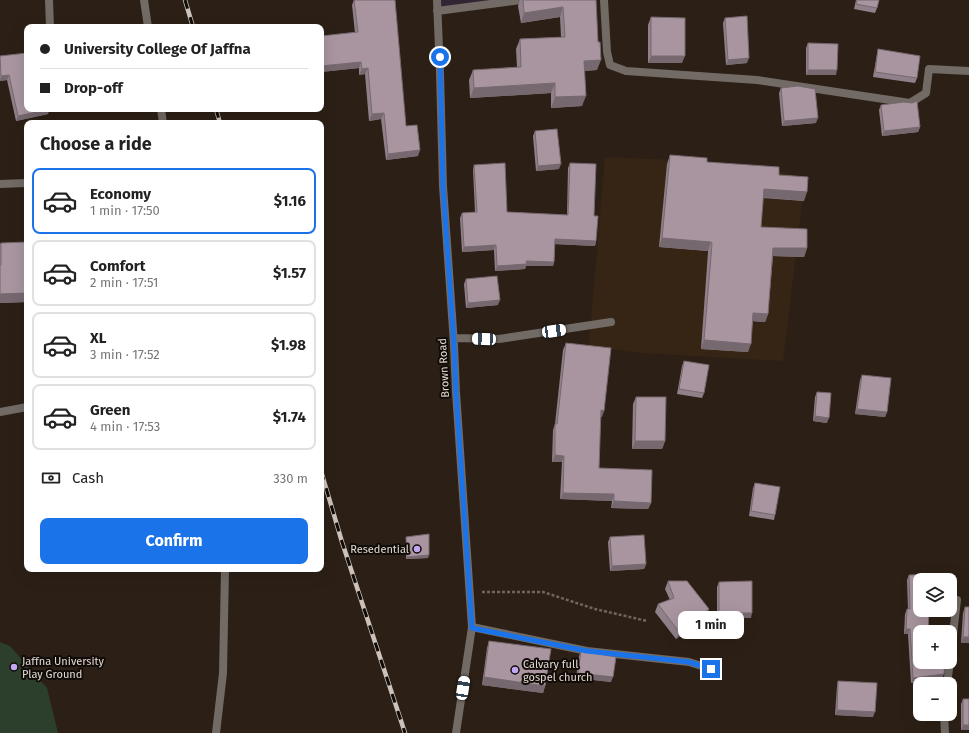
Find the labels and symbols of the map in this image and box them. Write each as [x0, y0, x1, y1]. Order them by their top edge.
route start [431, 48, 449, 66]
car [541, 323, 567, 339]
car [472, 333, 496, 345]
street label: Brown Road [436, 338, 452, 398]
place label: Resedential [350, 543, 409, 556]
marker: Resedential [412, 544, 422, 554]
callout: 1 min [678, 611, 744, 639]
place label: Jaffna University Play Ground [22, 655, 104, 681]
place label: Calvary full gospel church [523, 658, 593, 684]
route end [702, 660, 720, 678]
marker: Jaffna University Play Ground [9, 662, 19, 672]
marker: Calvary full gospel church [510, 665, 520, 675]
car [455, 675, 471, 701]

